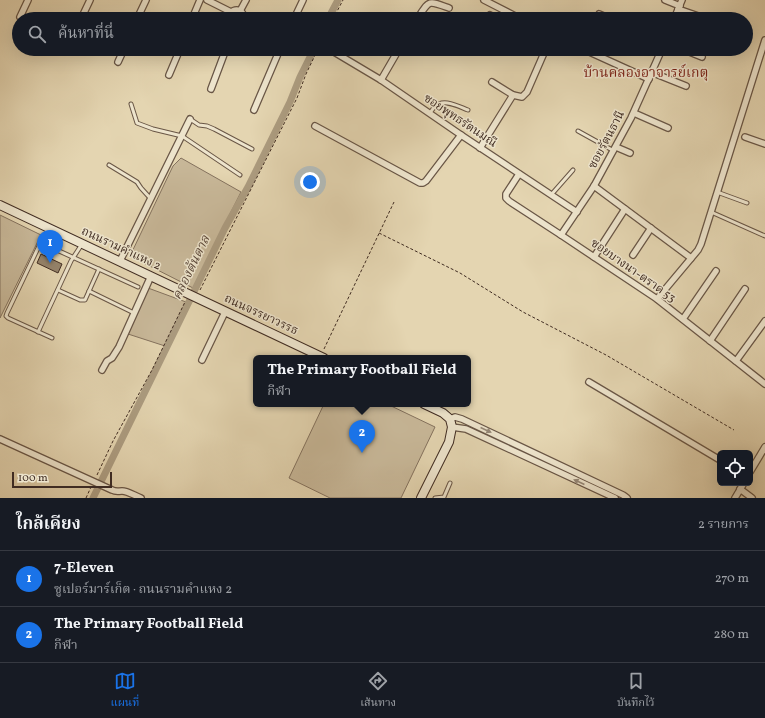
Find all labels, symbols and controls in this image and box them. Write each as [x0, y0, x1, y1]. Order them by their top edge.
search box [12, 12, 753, 56]
icon: search [26, 23, 48, 45]
text: ค้นหาที่นี่ [58, 24, 114, 45]
district label: บ้านคลองอาจารย์เกตุ [584, 63, 708, 83]
street label: ซอยพุทธรัตนมณี [420, 91, 500, 151]
street label: ซอยรัตนธานี [585, 108, 629, 172]
your location [300, 172, 320, 192]
street label: ถนนรามคำแหง 2 [78, 223, 164, 275]
pin: 1 [37, 230, 63, 263]
water label: คลองต้นตาล [169, 232, 216, 303]
street label: ซอยบางนา-ตราด 53 [587, 236, 679, 306]
street label: ถนนจรรยาวรรธ [221, 291, 301, 339]
popup [253, 355, 471, 407]
text: The Primary Football Field [267, 360, 457, 381]
text: กีฬา [267, 383, 291, 401]
pin: 2 [349, 420, 375, 453]
one-way arrow [481, 428, 493, 434]
map controls [717, 450, 753, 486]
button: locate [717, 450, 753, 486]
scale bar [12, 470, 112, 489]
text: 100 m [18, 471, 48, 486]
one-way arrow [574, 479, 585, 485]
text: ใกล้เคียง [16, 513, 81, 536]
text: 2 รายการ [698, 516, 749, 534]
text: 7-Eleven [54, 558, 114, 579]
text: 1 [26, 570, 32, 588]
text: 270 m [715, 570, 749, 588]
text: ซูเปอร์มาร์เก็ต · ถนนรามคำแหง 2 [54, 581, 232, 599]
text: The Primary Football Field [54, 614, 243, 635]
text: 2 [26, 626, 32, 644]
text: 280 m [713, 626, 749, 644]
text: กีฬา [54, 637, 78, 655]
tab: แผนที่ [110, 670, 139, 712]
tab: เส้นทาง [360, 670, 396, 712]
tab: บันทึกไว้ [617, 670, 655, 712]

